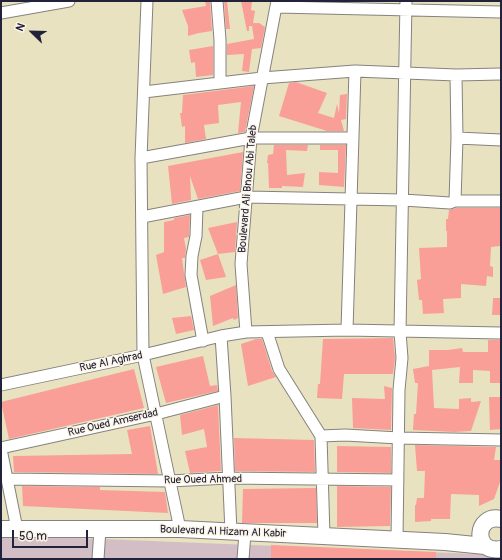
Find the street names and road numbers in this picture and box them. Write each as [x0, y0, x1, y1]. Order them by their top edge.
street label: Boulevard Ali Bnou Abi Taleb [236, 124, 260, 254]
street label: Rue Al Aghrad [78, 349, 144, 375]
street label: Rue Oued Amserdad [67, 406, 159, 440]
street label: Rue Oued Ahmed [164, 473, 242, 487]
street label: Boulevard Al Hizam Al Kabir [160, 523, 286, 541]

